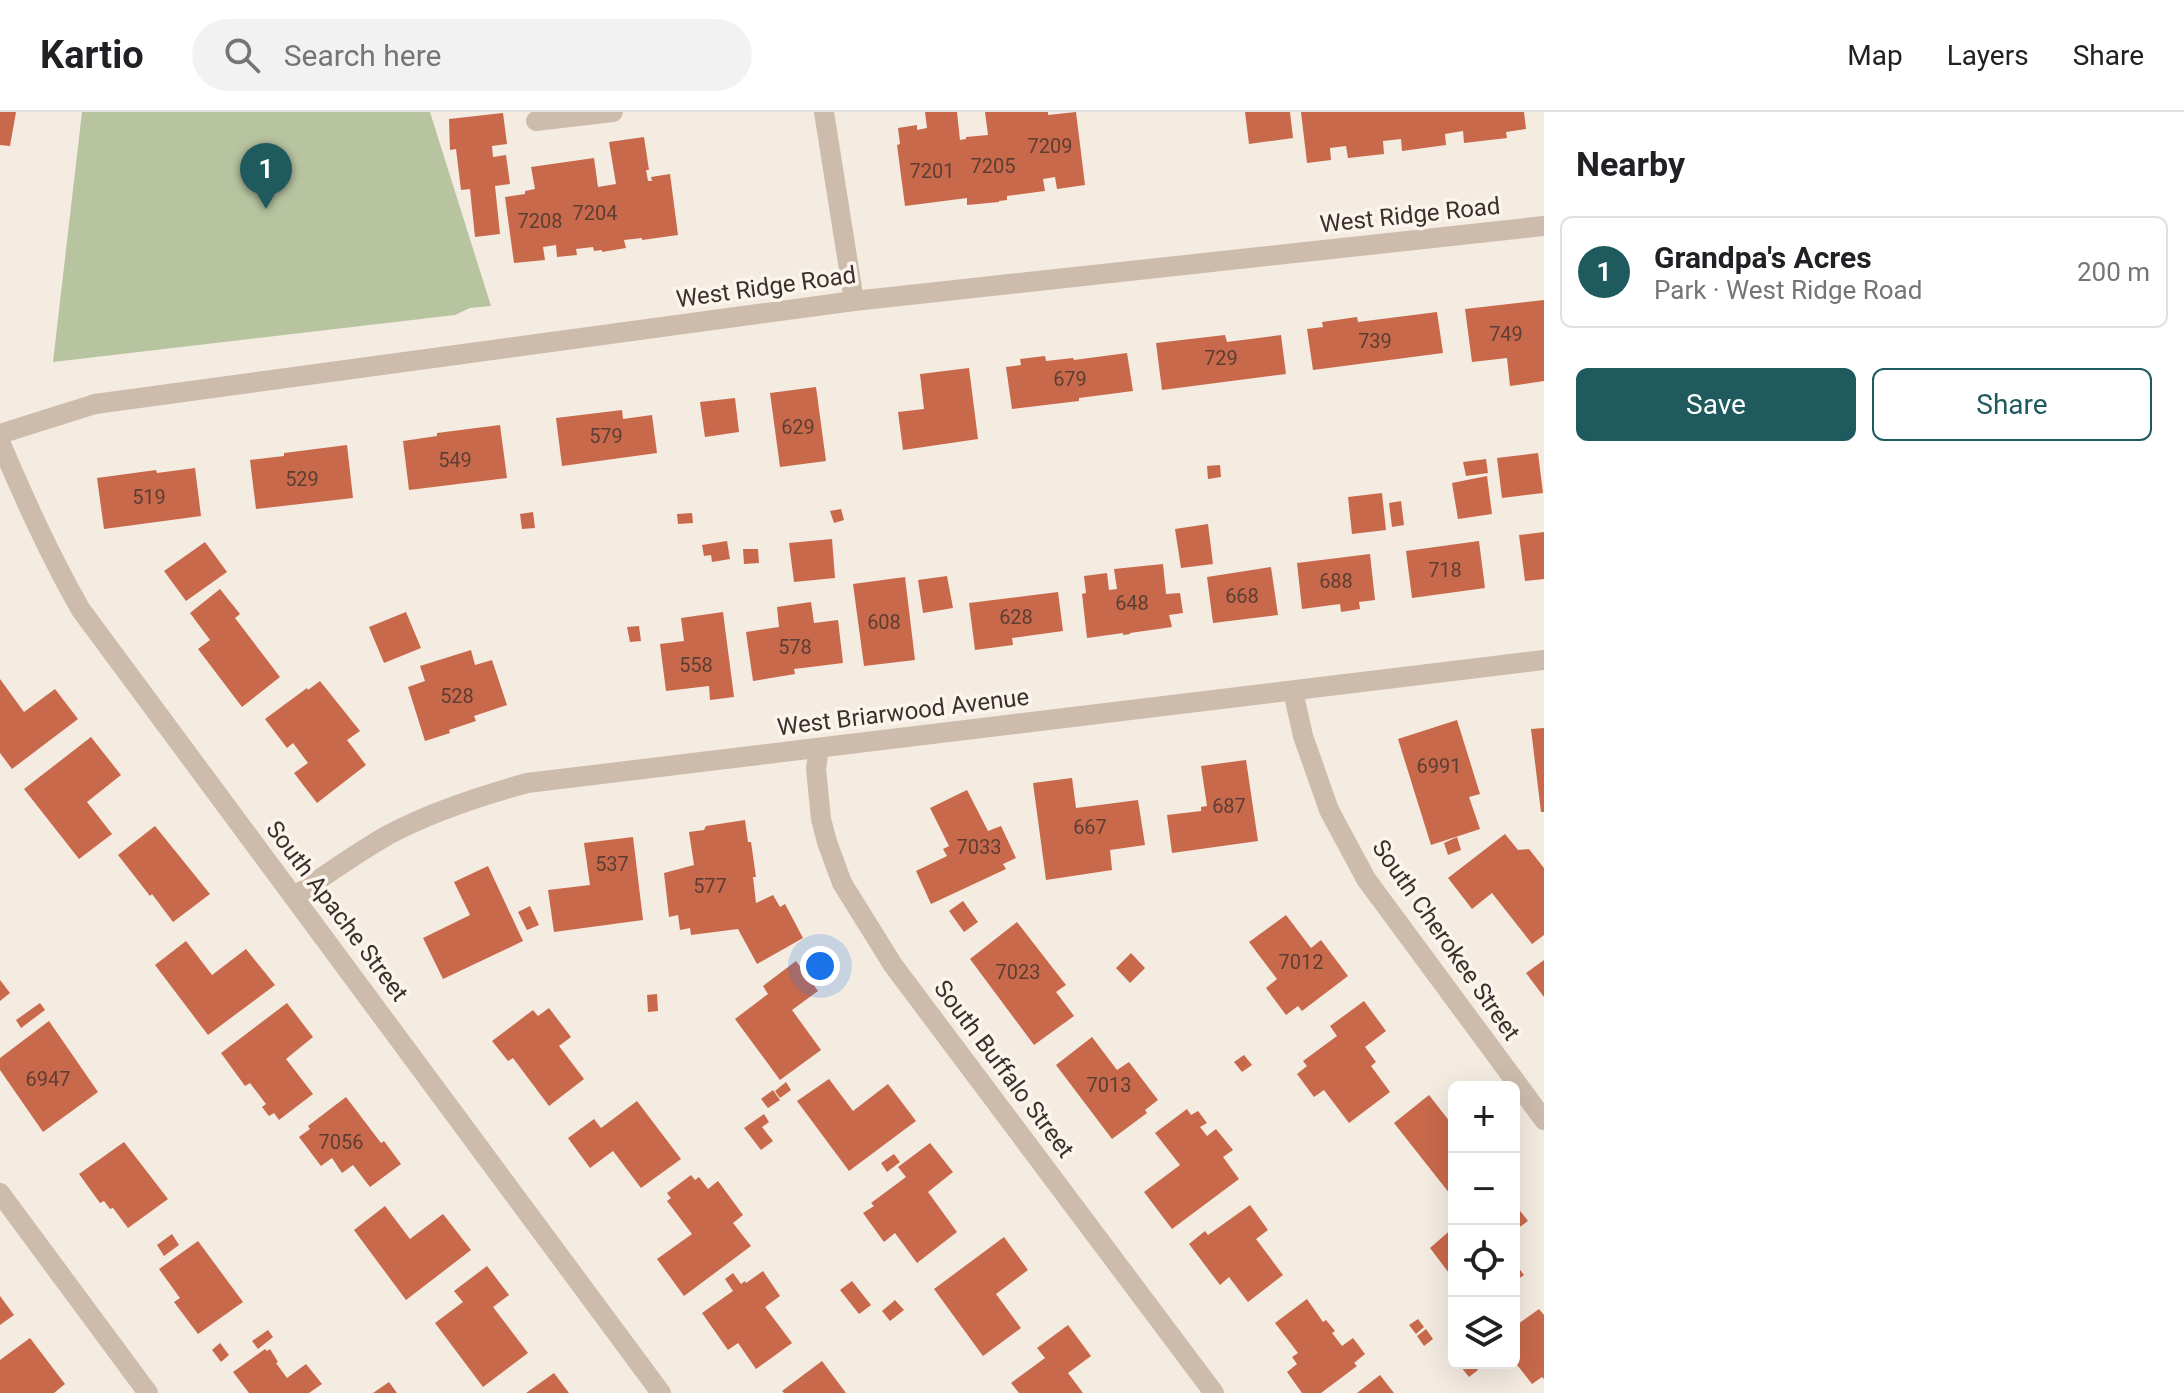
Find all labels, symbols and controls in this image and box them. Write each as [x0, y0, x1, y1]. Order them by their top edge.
search box [192, 19, 752, 91]
text: Kartio [40, 33, 144, 77]
icon: search [220, 33, 264, 77]
text: Search here [284, 38, 442, 73]
text: Map [1847, 39, 1903, 72]
text: Layers [1947, 39, 2029, 72]
text: Share [2073, 39, 2144, 72]
house number: 7209 [1028, 134, 1072, 158]
pin: 1 [240, 143, 292, 209]
text: Nearby [1576, 144, 1685, 184]
house number: 7205 [971, 154, 1015, 178]
house number: 7201 [910, 159, 954, 183]
street label: West Ridge Road [1318, 192, 1502, 238]
house number: 7204 [573, 201, 617, 225]
house number: 7208 [518, 209, 562, 233]
text: Grandpa's Acres [1654, 240, 1872, 275]
text: 1 [1597, 257, 1611, 287]
text: 200 m [2077, 257, 2150, 287]
street label: West Ridge Road [674, 261, 858, 313]
text: Park · West Ridge Road [1654, 275, 1922, 305]
house number: 749 [1489, 322, 1523, 346]
house number: 739 [1358, 329, 1392, 353]
house number: 729 [1204, 346, 1238, 370]
house number: 679 [1053, 367, 1087, 391]
button: Save [1576, 368, 1856, 441]
button: Share [1872, 368, 2152, 441]
house number: 629 [781, 415, 815, 439]
house number: 579 [589, 424, 623, 448]
house number: 549 [438, 448, 472, 472]
house number: 529 [285, 467, 319, 491]
house number: 519 [132, 485, 166, 509]
house number: 718 [1428, 558, 1462, 582]
house number: 688 [1319, 569, 1353, 593]
house number: 668 [1225, 584, 1259, 608]
house number: 648 [1115, 591, 1149, 615]
house number: 628 [999, 605, 1033, 629]
house number: 608 [867, 610, 901, 634]
house number: 578 [778, 635, 812, 659]
house number: 558 [679, 653, 713, 677]
street label: West Briarwood Avenue [775, 683, 1031, 741]
house number: 528 [440, 684, 474, 708]
house number: 6991 [1417, 754, 1461, 778]
house number: 687 [1212, 794, 1246, 818]
street label: South Apache Street [260, 815, 414, 1007]
house number: 667 [1073, 815, 1107, 839]
street label: South Cherokee Street [1366, 834, 1526, 1046]
house number: 7033 [957, 835, 1001, 859]
house number: 537 [595, 852, 629, 876]
house number: 577 [693, 874, 727, 898]
your location [800, 946, 840, 986]
house number: 7012 [1279, 950, 1323, 974]
house number: 7023 [996, 960, 1040, 984]
street label: South Buffalo Street [928, 975, 1080, 1163]
house number: 6947 [26, 1067, 70, 1091]
house number: 7013 [1087, 1073, 1131, 1097]
map controls [1448, 1081, 1520, 1369]
button: + [1448, 1081, 1520, 1153]
house number: 7056 [319, 1130, 363, 1154]
button: − [1448, 1153, 1520, 1225]
button: locate [1448, 1225, 1520, 1297]
button: layers [1448, 1297, 1520, 1369]

